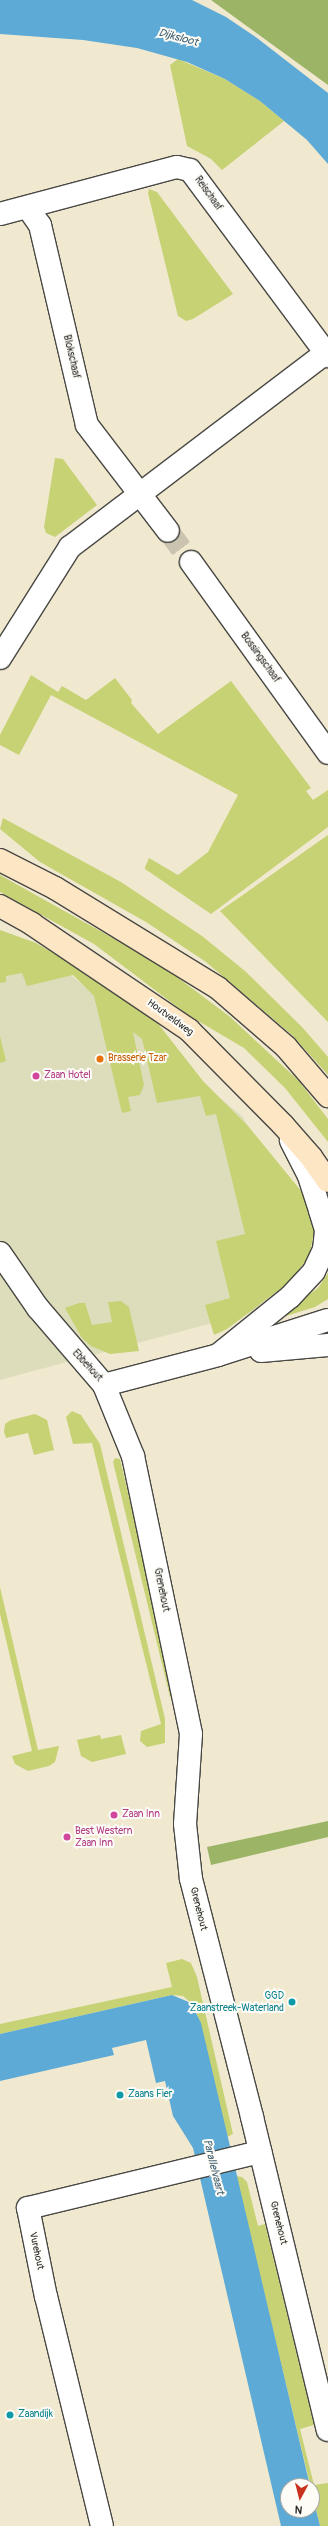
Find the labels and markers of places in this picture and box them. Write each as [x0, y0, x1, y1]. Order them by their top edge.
place label: Brasserie Tzar [108, 1053, 167, 1065]
marker: Brasserie Tzar [95, 1054, 105, 1064]
place label: Zaan Hotel [44, 1070, 91, 1082]
marker: Zaan Hotel [31, 1071, 41, 1081]
place label: Zaan Inn [122, 1809, 160, 1821]
marker: Zaan Inn [109, 1810, 119, 1820]
place label: Best Western Zaan Inn [75, 1825, 132, 1848]
marker: Best Western Zaan Inn [62, 1832, 72, 1842]
place label: GGD Zaanstreek-Waterland [190, 1990, 284, 2014]
marker: GGD Zaanstreek-Waterland [287, 1997, 297, 2007]
place label: Zaans Fier [128, 2089, 172, 2101]
marker: Zaans Fier [115, 2090, 125, 2100]
place label: Zaandijk [18, 2409, 53, 2421]
marker: Zaandijk [5, 2410, 15, 2420]

